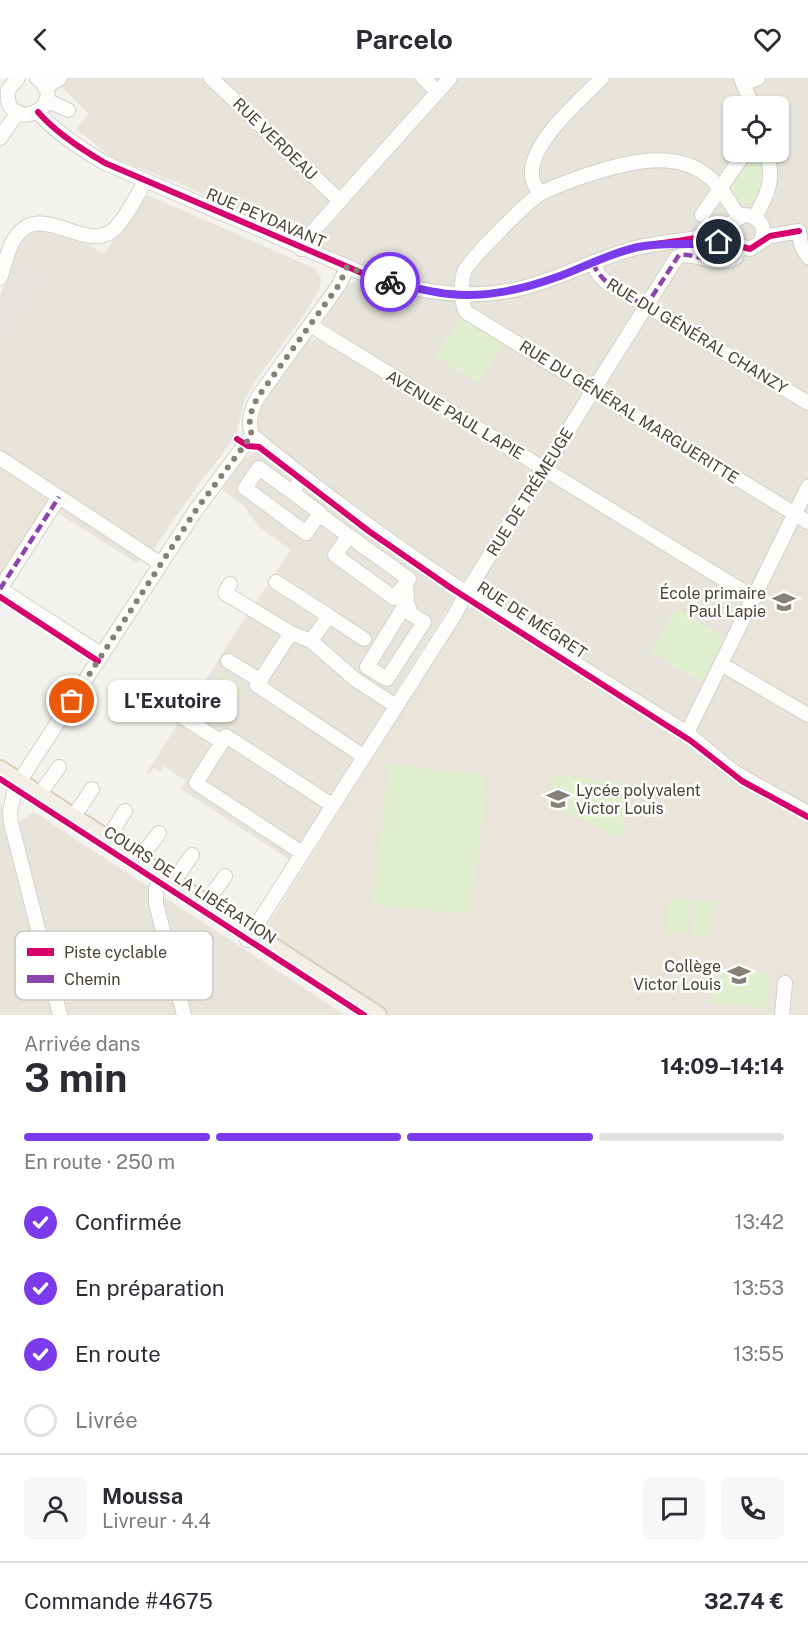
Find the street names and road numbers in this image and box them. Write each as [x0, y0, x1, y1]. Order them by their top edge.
street label: RUE VERDEAU [229, 94, 321, 184]
street label: RUE PEYDAVANT [203, 184, 329, 252]
street label: RUE DU GÉNÉRAL CHANZY [603, 274, 792, 398]
street label: RUE DU GÉNÉRAL MARGUERITTE [516, 336, 743, 488]
street label: AVENUE PAUL LAPIE [383, 366, 527, 464]
street label: RUE DE TRÉMEUGE [482, 424, 577, 560]
street label: RUE DE MÉGRET [474, 577, 591, 663]
street label: COURS DE LA LIBÉRATION [100, 821, 280, 948]

